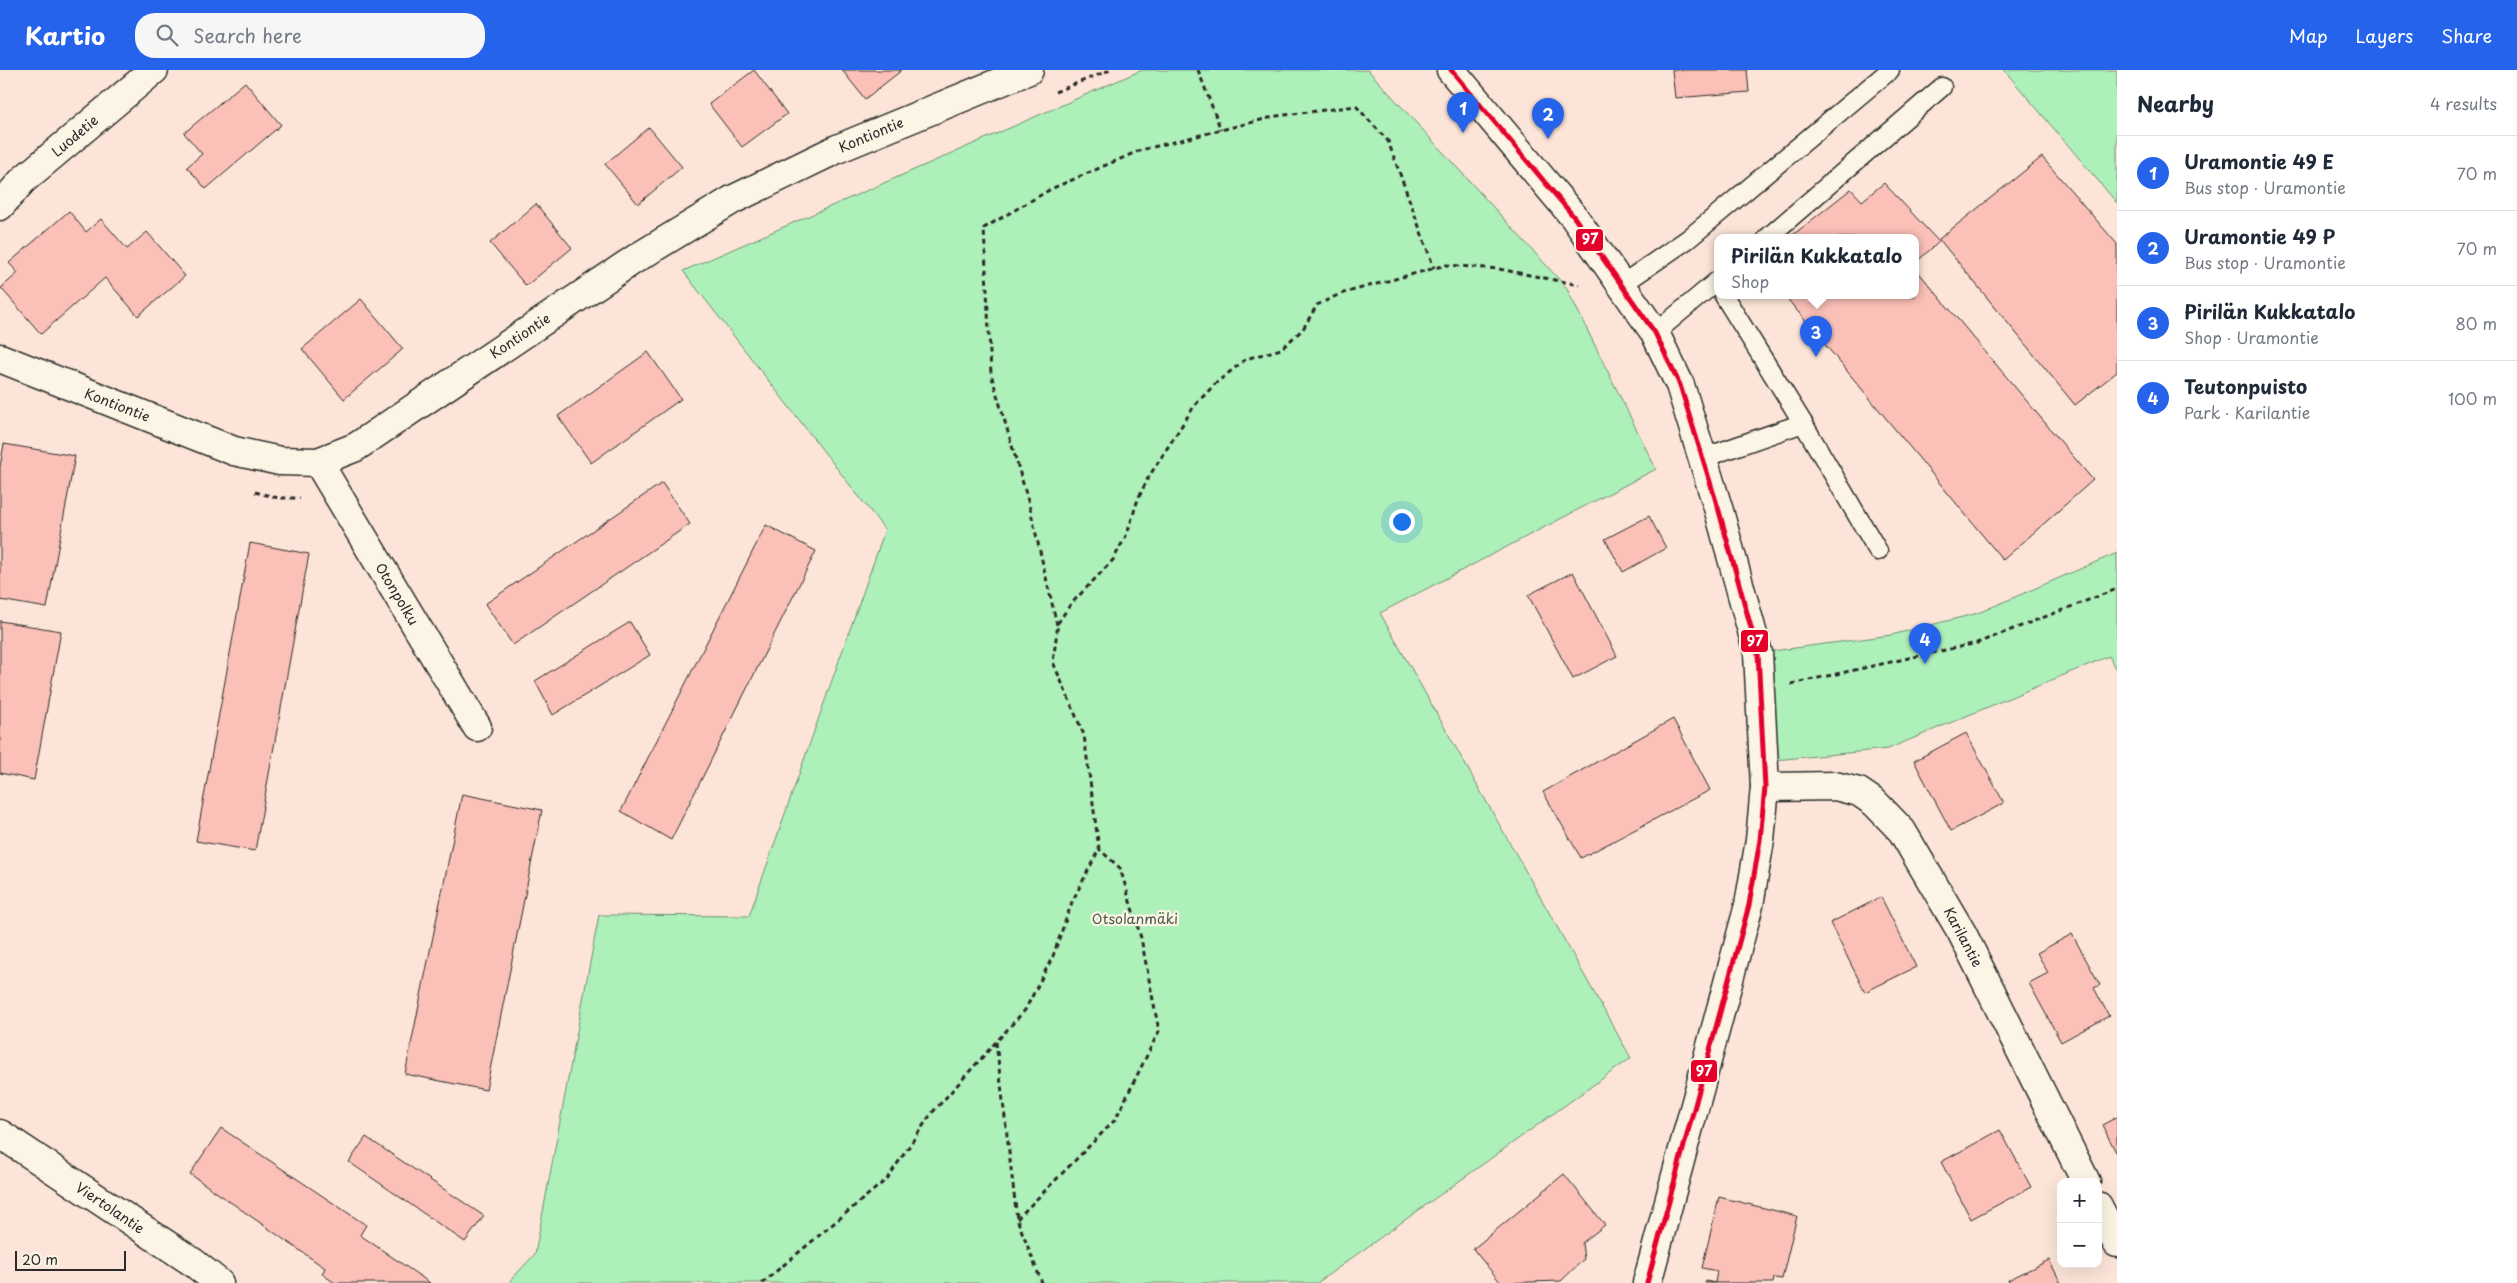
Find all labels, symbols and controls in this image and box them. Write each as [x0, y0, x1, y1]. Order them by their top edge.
search box [135, 13, 485, 58]
text: Kartio [25, 17, 105, 53]
icon: search [153, 21, 181, 49]
text: Search here [193, 21, 302, 49]
text: Map [2289, 22, 2328, 49]
text: Layers [2356, 22, 2413, 49]
text: Share [2441, 22, 2492, 49]
text: Nearby [2137, 87, 2214, 119]
text: 4 results [2430, 91, 2497, 115]
pin: 1 [1447, 92, 1479, 133]
pin: 2 [1532, 98, 1564, 139]
street label: Luodetie [47, 110, 103, 161]
street label: Kontiontie [835, 111, 906, 158]
text: Uramontie 49 E [2184, 147, 2334, 175]
text: 1 [2149, 161, 2157, 185]
text: 70 m [2457, 161, 2497, 185]
text: Bus stop · Uramontie [2184, 175, 2346, 199]
text: Uramontie 49 P [2184, 222, 2335, 250]
line badge: 97 [1575, 228, 1604, 252]
text: 97 [1582, 228, 1599, 249]
popup [1714, 234, 1919, 299]
text: 2 [2147, 236, 2159, 260]
text: 70 m [2457, 236, 2497, 260]
text: Pirilän Kukkatalo [1731, 241, 1902, 269]
text: Bus stop · Uramontie [2184, 250, 2346, 274]
text: Shop [1731, 269, 1769, 293]
text: Pirilän Kukkatalo [2184, 297, 2355, 325]
street label: Kontiontie [485, 308, 554, 363]
text: 3 [2148, 311, 2158, 335]
text: 80 m [2455, 311, 2497, 335]
pin: 3 [1800, 316, 1832, 357]
text: Shop · Uramontie [2184, 325, 2319, 349]
text: Teutonpuisto [2184, 372, 2307, 400]
street label: Kontiontie [81, 382, 153, 427]
text: 4 [2148, 386, 2158, 410]
text: 100 m [2448, 386, 2497, 410]
text: Park · Karilantie [2184, 400, 2310, 424]
your location [1389, 509, 1415, 535]
street label: Otonpolku [370, 558, 424, 629]
pin: 4 [1909, 623, 1941, 664]
line badge: 97 [1740, 629, 1769, 653]
text: 97 [1747, 630, 1764, 651]
street label: Karilantie [1939, 903, 1988, 971]
park label: Otsolanmäki [1092, 908, 1178, 929]
line badge: 97 [1690, 1059, 1718, 1083]
text: 97 [1696, 1060, 1713, 1081]
street label: Viertolantie [72, 1177, 149, 1238]
map controls [2057, 1178, 2102, 1268]
button: + [2057, 1178, 2102, 1223]
button: − [2057, 1223, 2102, 1268]
scale bar [15, 1248, 126, 1271]
text: 20 m [22, 1249, 58, 1270]

